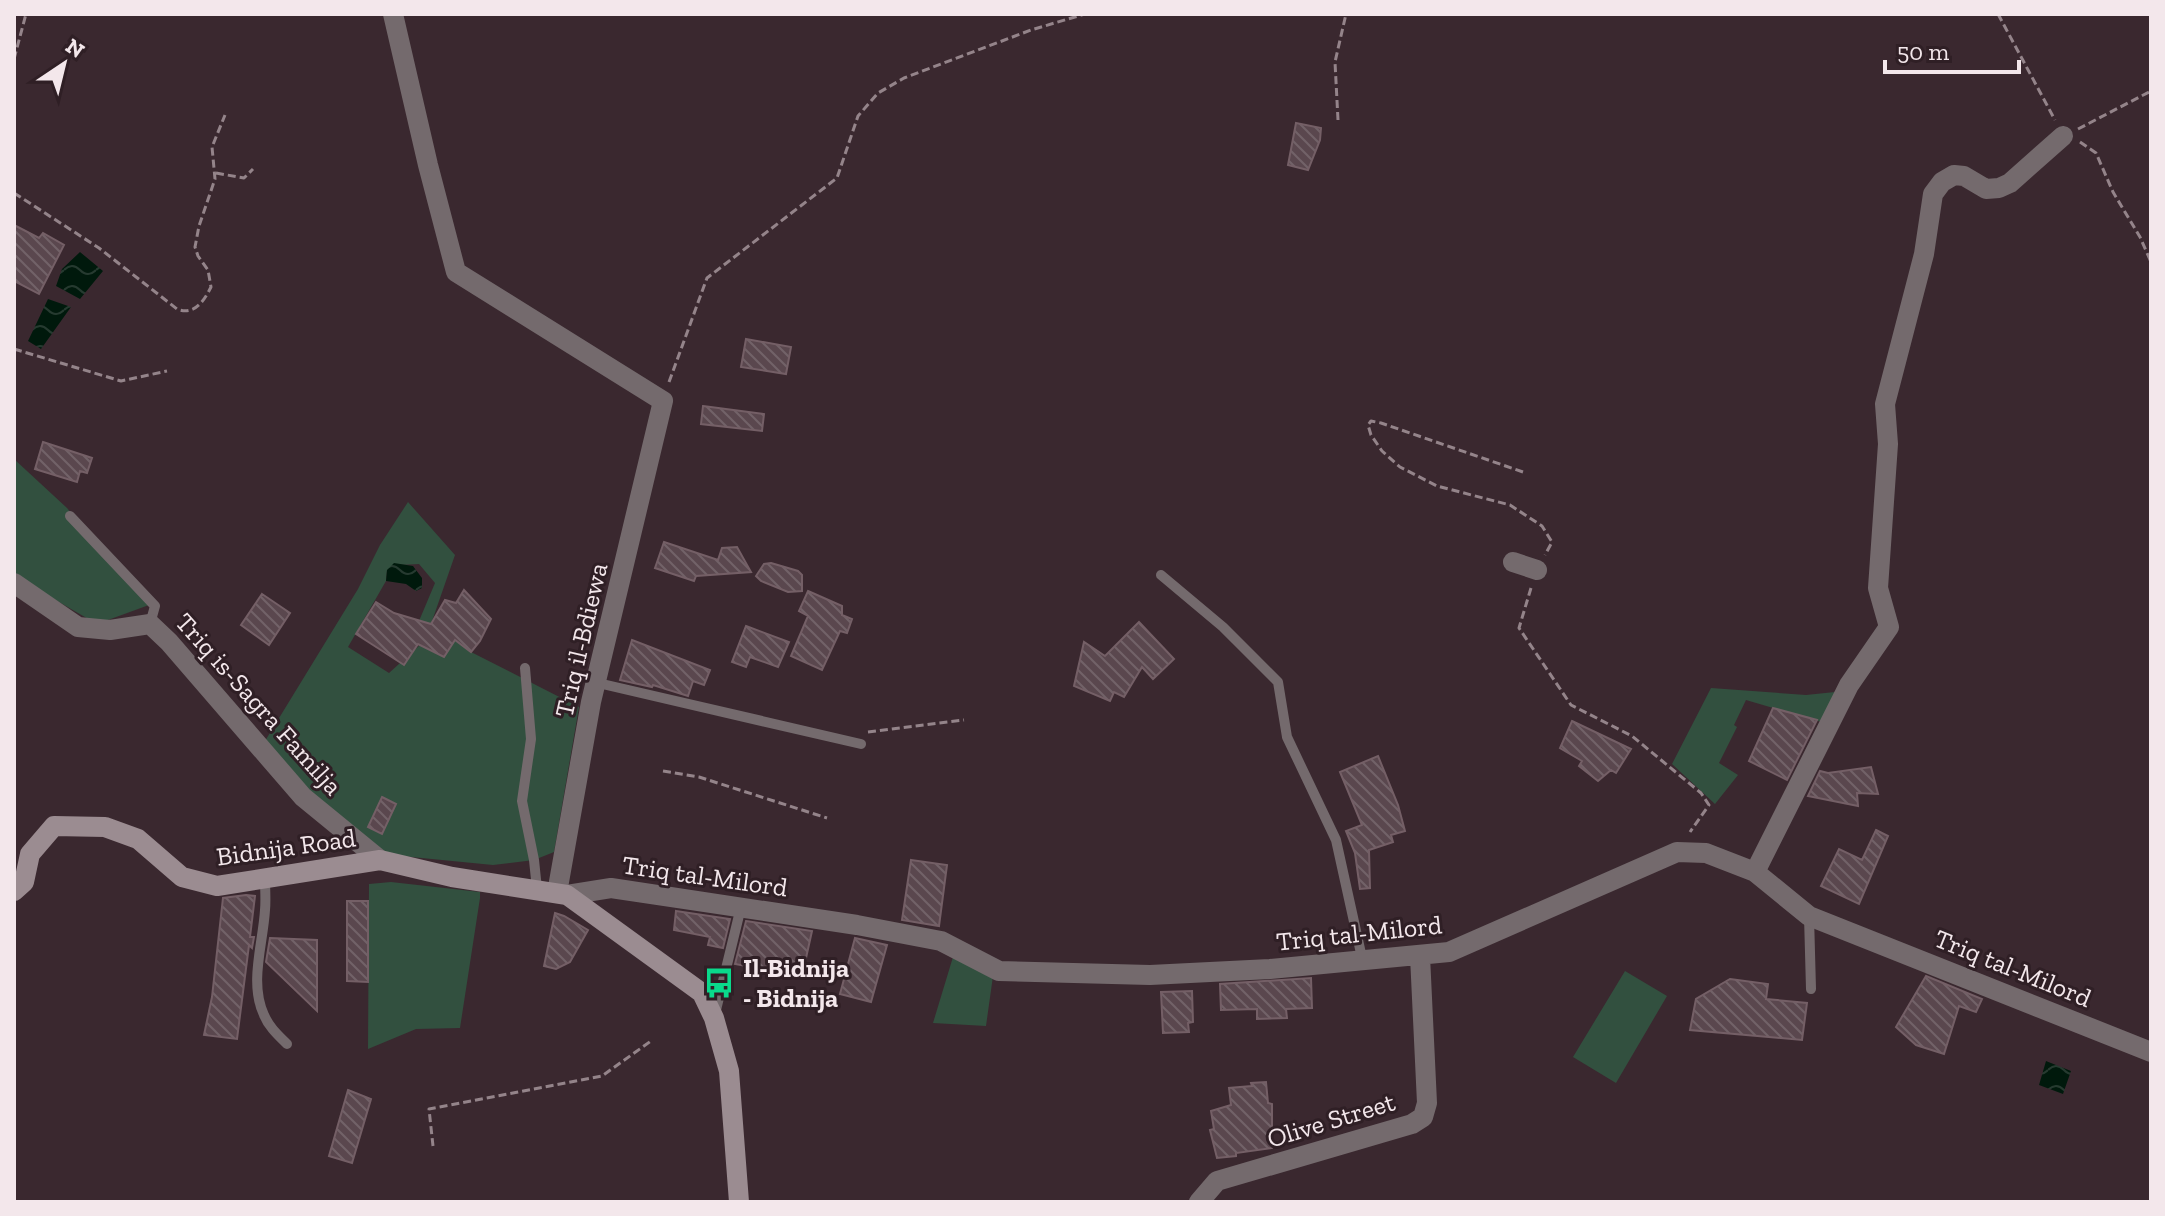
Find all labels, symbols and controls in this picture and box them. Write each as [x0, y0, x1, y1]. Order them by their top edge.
north arrow [24, 24, 104, 104]
scale bar [1885, 24, 2019, 74]
text: N [61, 32, 90, 64]
text: 50 m [1897, 37, 1950, 66]
street label: Triq il-Bdiewa [548, 559, 614, 720]
street label: Triq is-Sagra Familja [169, 606, 349, 802]
street label: Bidnija Road [214, 821, 358, 873]
street label: Triq tal-Milord [620, 849, 790, 903]
street label: Triq tal-Milord [1275, 908, 1443, 958]
street label: Triq tal-Milord [1930, 922, 2096, 1014]
place label: Il-Bidnija - Bidnija [743, 952, 849, 1014]
bus stop icon: Il-Bidnija - Bidnija [702, 966, 736, 1000]
street label: Olive Street [1263, 1085, 1399, 1155]

